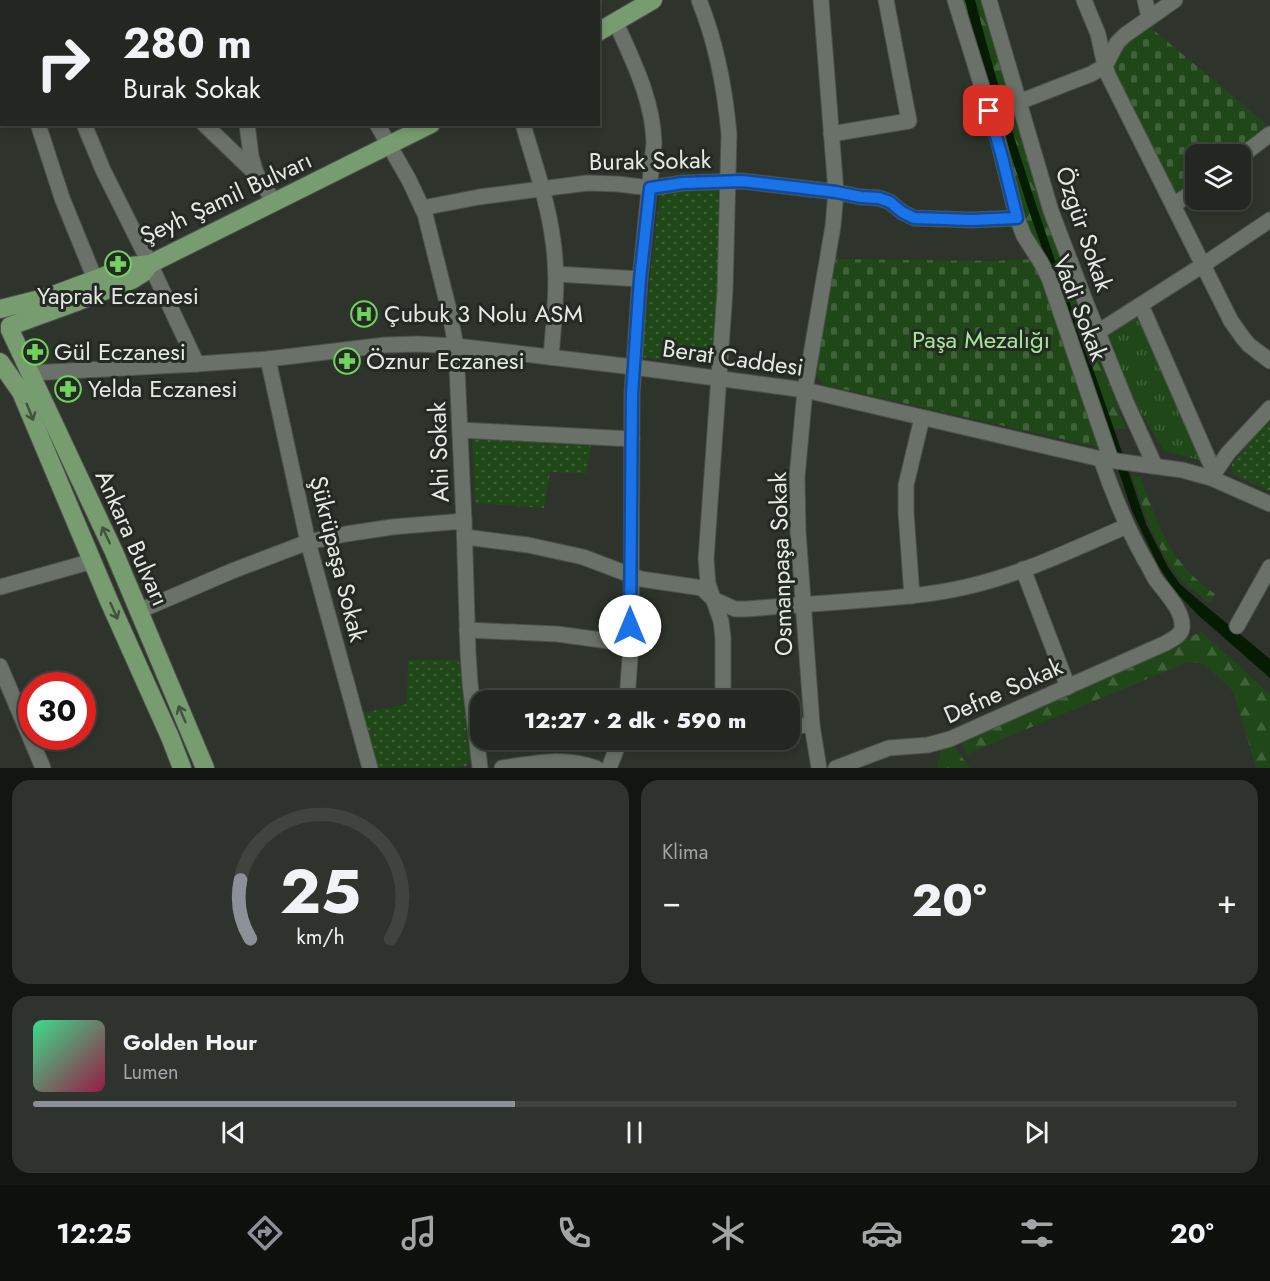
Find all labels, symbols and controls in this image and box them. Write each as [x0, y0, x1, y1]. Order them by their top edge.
text: 280 m [123, 13, 252, 74]
icon: right [24, 24, 102, 102]
text: Burak Sokak [123, 69, 261, 108]
pin [963, 85, 1014, 136]
icon: arrive [972, 94, 1005, 127]
street label: Şeyh Şamil Bulvarı [134, 142, 317, 253]
street label: Burak Sokak [588, 142, 712, 179]
map controls [1185, 144, 1251, 210]
button: layers [1185, 144, 1251, 210]
street label: Özgür Sokak [1047, 162, 1122, 297]
pharmacy icon: Yaprak Eczanesi [103, 249, 133, 279]
street label: Vadi Sokak [1044, 250, 1117, 366]
place label: Yaprak Eczanesi [37, 278, 199, 313]
place label: Çubuk 3 Nolu ASM [384, 296, 583, 331]
hospital icon: Çubuk 3 Nolu ASM [349, 299, 379, 329]
park label: Paşa Mezalığı [912, 322, 1050, 357]
street label: Berat Caddesi [660, 330, 806, 385]
place label: Gül Eczanesi [54, 334, 186, 369]
pharmacy icon: Gül Eczanesi [20, 337, 50, 367]
place label: Öznur Eczanesi [366, 343, 525, 378]
pharmacy icon: Öznur Eczanesi [332, 346, 362, 376]
place label: Yelda Eczanesi [88, 371, 238, 406]
pharmacy icon: Yelda Eczanesi [53, 374, 83, 404]
street label: Ahi Sokak [419, 401, 458, 503]
one-way arrow [25, 402, 36, 421]
street label: Ankara Bulvarı [87, 464, 178, 611]
street label: Osmanpaşa Sokak [760, 471, 801, 657]
street label: Şükrüpaşa Sokak [301, 472, 376, 646]
one-way arrow [99, 526, 111, 544]
position arrow [598, 594, 662, 658]
one-way arrow [109, 602, 120, 620]
street label: Defne Sokak [938, 649, 1068, 732]
speed limit sign: 30 [18, 672, 96, 750]
text: 12:27 · 2 dk · 590 m [524, 704, 746, 736]
one-way arrow [176, 706, 187, 724]
text: Klima [662, 838, 708, 867]
text: 25 [280, 846, 361, 936]
text: 20° [912, 868, 987, 933]
text: − [662, 878, 681, 925]
text: + [1217, 878, 1237, 925]
text: km/h [296, 921, 345, 952]
text: Golden Hour [123, 1026, 257, 1058]
text: Lumen [123, 1058, 179, 1087]
icon: previous [217, 1116, 250, 1149]
icon: pause [618, 1116, 651, 1149]
icon: next [1020, 1116, 1053, 1149]
icon: directions [244, 1212, 286, 1254]
icon: music [398, 1212, 440, 1254]
icon: phone [553, 1212, 595, 1254]
icon: climate [707, 1212, 749, 1254]
icon: car [861, 1212, 903, 1254]
icon: filters [1016, 1212, 1058, 1254]
text: 12:25 [56, 1214, 131, 1253]
text: 20° [1170, 1214, 1214, 1253]

